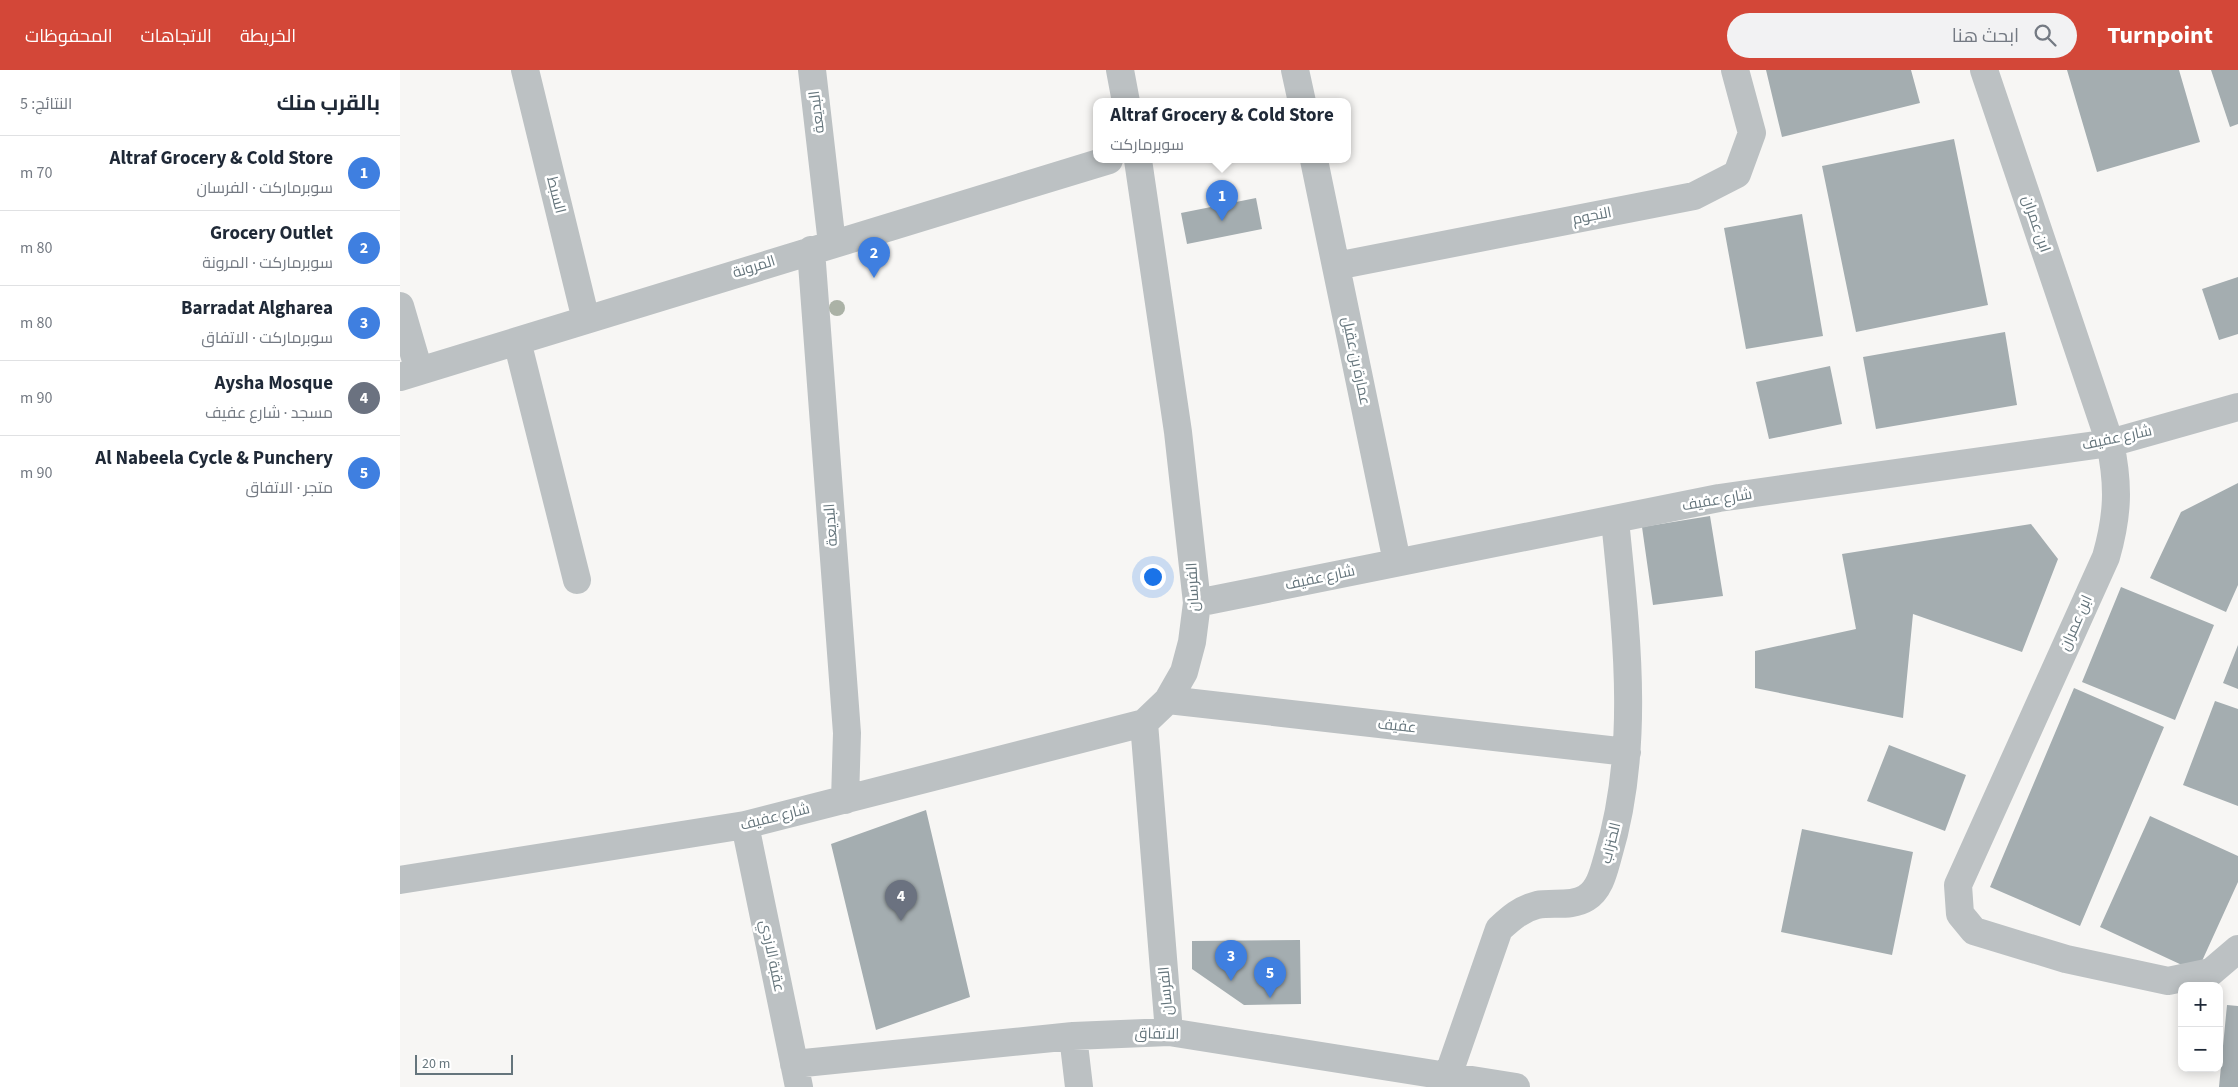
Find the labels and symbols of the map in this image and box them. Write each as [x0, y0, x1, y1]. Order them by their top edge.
street label: البديعة [804, 89, 830, 135]
street label: السبط [541, 174, 571, 216]
pin: 1 [1206, 180, 1238, 221]
street label: ابن عمران [2016, 193, 2056, 255]
street label: النجوم [1571, 202, 1613, 230]
pin: 2 [858, 237, 890, 278]
street label: المرونة [730, 251, 778, 283]
street label: عمارة بن عقيل [1336, 315, 1376, 407]
street label: شارع عفيف [2080, 420, 2154, 456]
street label: شارع عفيف [1680, 484, 1754, 516]
street label: البديعة [819, 503, 843, 547]
street label: شارع عفيف [1283, 560, 1357, 596]
street label: الفرسان [1181, 562, 1205, 612]
your location [1140, 564, 1166, 590]
street label: ابن عمران [2054, 592, 2098, 654]
street label: عفيف [1377, 714, 1417, 738]
street label: شارع عفيف [738, 798, 812, 836]
street label: الحنزاب [1596, 820, 1626, 866]
pin: 4 [885, 880, 917, 921]
street label: عقبة الازدي [753, 918, 790, 994]
pin: 3 [1215, 940, 1247, 981]
pin: 5 [1254, 957, 1286, 998]
street label: الفرسان [1153, 966, 1179, 1016]
street label: الاتفاق [1134, 1023, 1180, 1045]
scale bar [415, 1052, 512, 1075]

